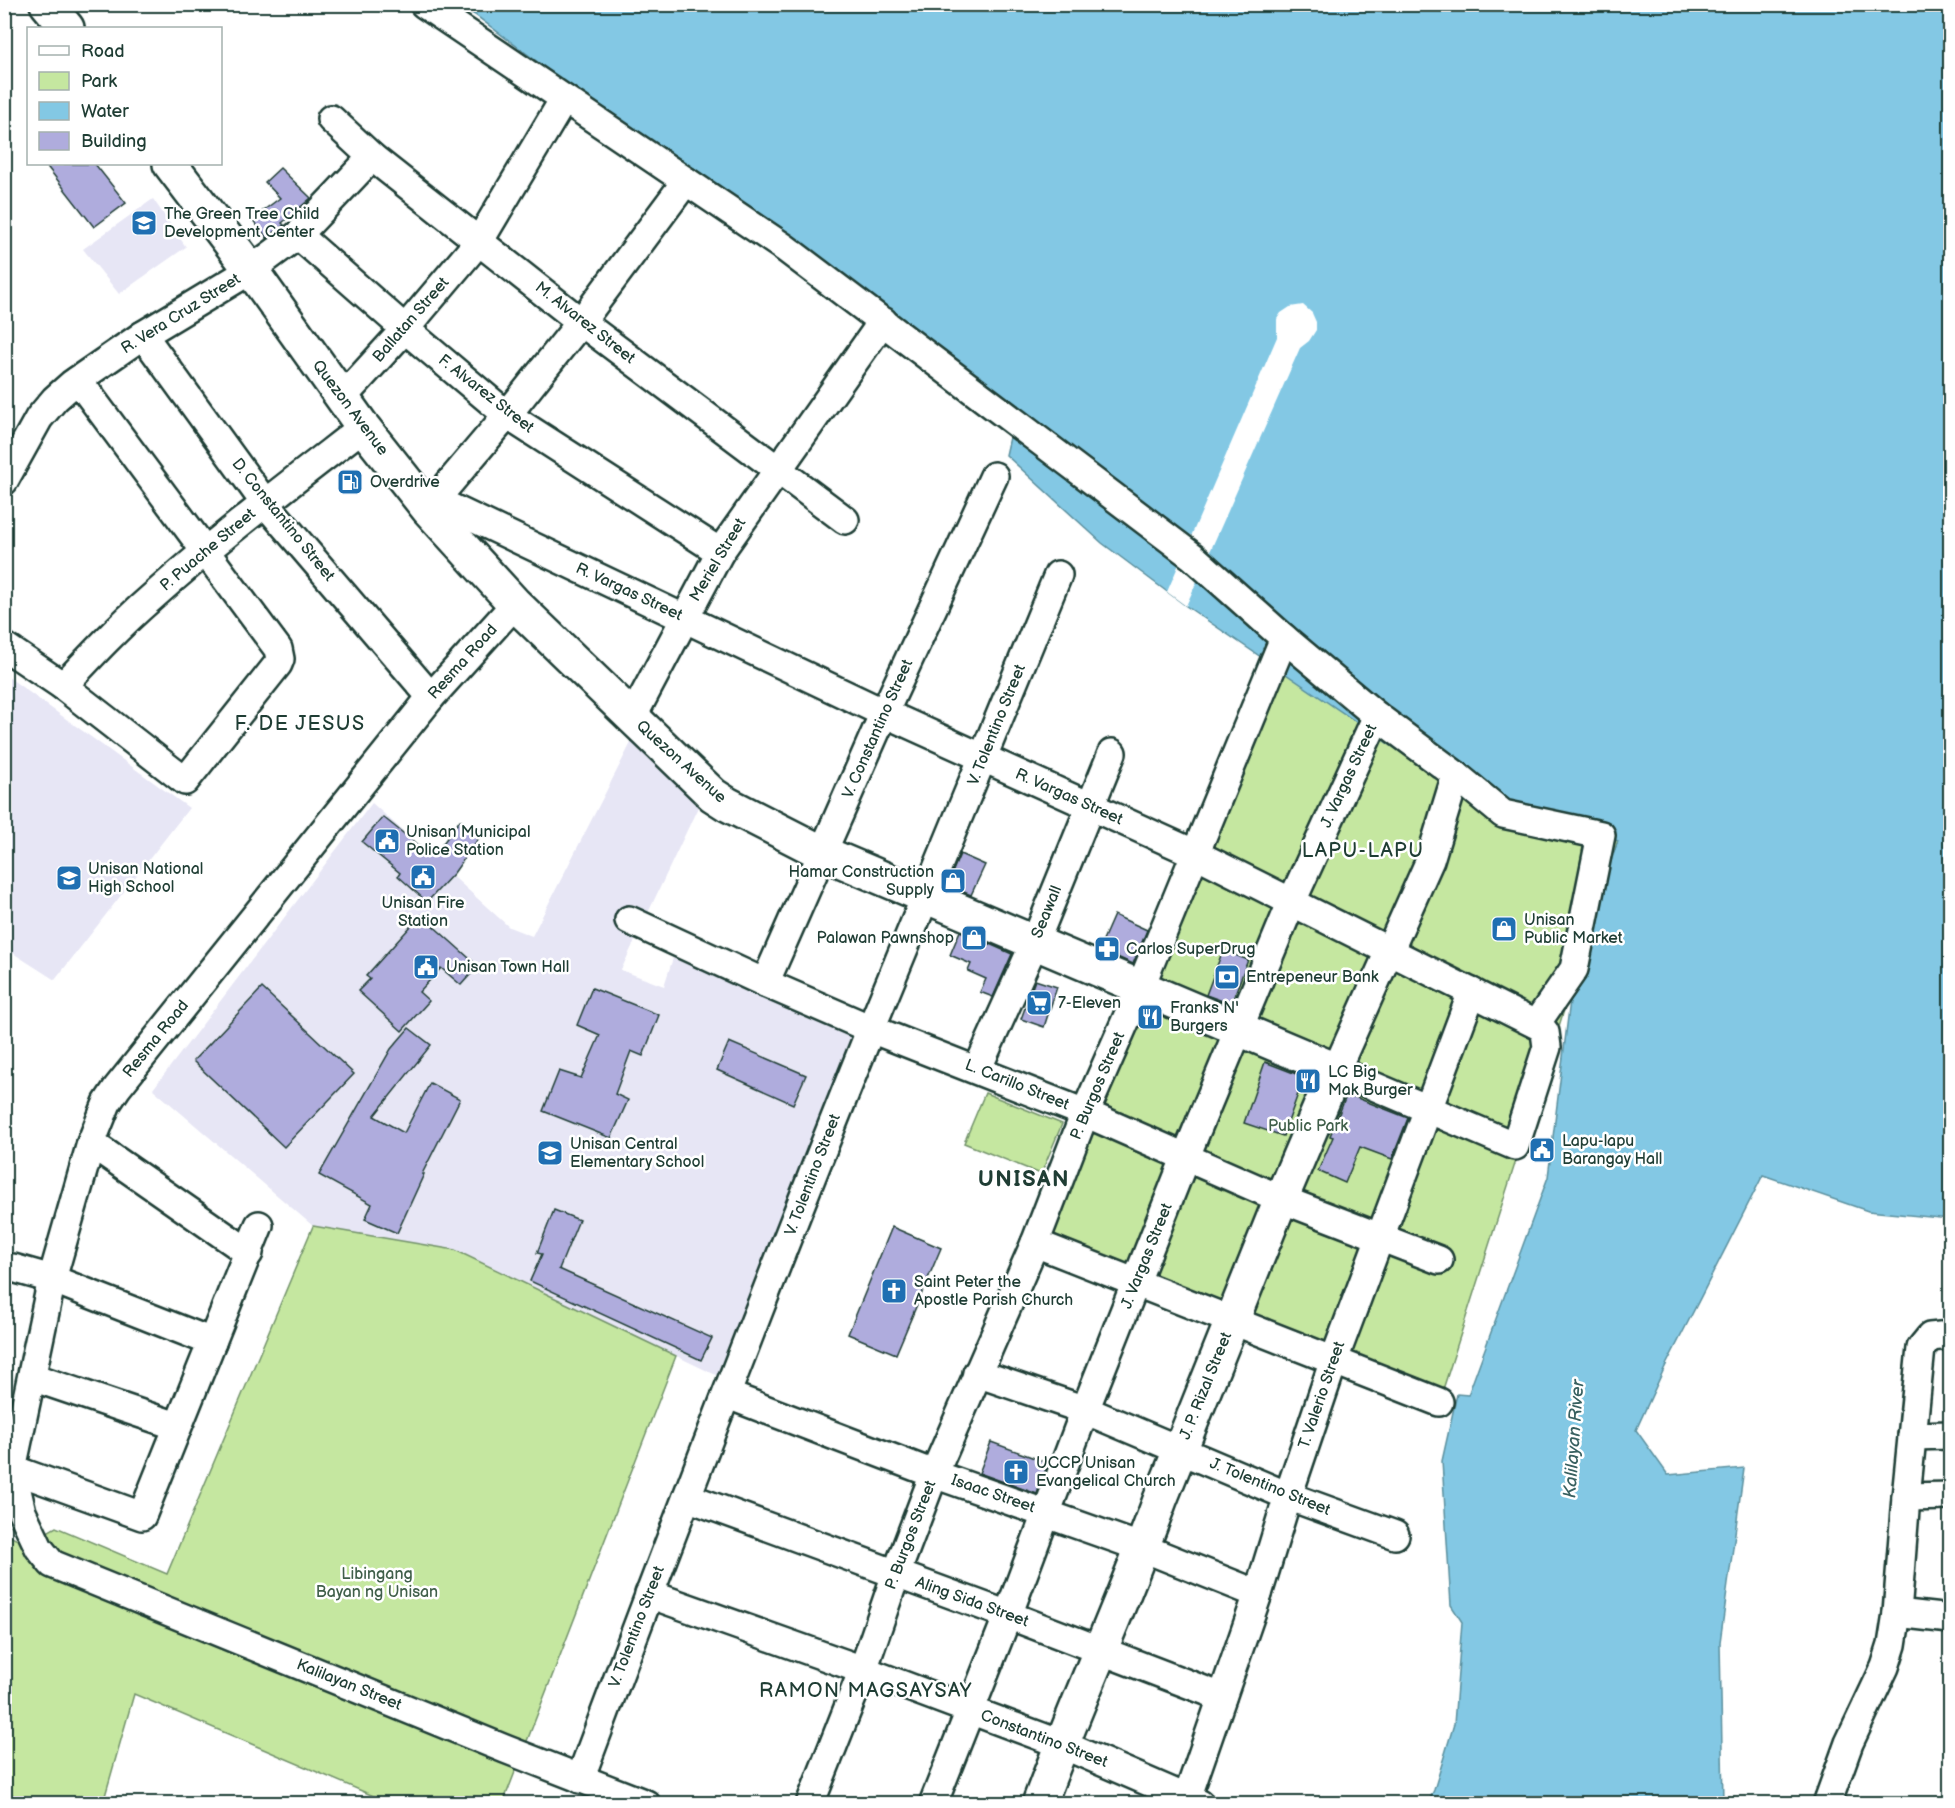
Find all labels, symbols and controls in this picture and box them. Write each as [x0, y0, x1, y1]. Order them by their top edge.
legend [27, 27, 222, 165]
text: Road [81, 41, 125, 62]
text: Park [81, 71, 117, 92]
text: Water [81, 101, 129, 122]
text: Building [81, 131, 147, 152]
place label: The Green Tree Child Development Center [164, 205, 319, 242]
school or university icon: The Green Tree Child Development Center [129, 208, 159, 238]
street label: R. Vera Cruz Street [118, 270, 244, 358]
street label: Ballatan Street [369, 273, 453, 366]
street label: M. Alvarez Street [531, 278, 639, 368]
street label: F. Alvarez Street [434, 351, 538, 437]
street label: Quezon Avenue [308, 357, 392, 460]
street label: D. Constantino Street [228, 455, 339, 585]
fuel station icon: Overdrive [335, 467, 365, 497]
place label: Overdrive [370, 473, 440, 492]
street label: P. Puache Street [156, 505, 260, 595]
street label: Meriel Street [686, 515, 750, 605]
street label: R. Vargas Street [573, 559, 686, 625]
street label: Resma Road [424, 621, 502, 703]
street label: V. Constantino Street [839, 656, 917, 801]
street label: V. Tolentino Street [964, 662, 1030, 788]
district label: F. DE JESUS [234, 712, 366, 736]
street label: Quezon Avenue [632, 717, 730, 808]
street label: J. Vargas Street [1317, 721, 1381, 831]
street label: R. Vargas Street [1012, 765, 1126, 829]
place label: Unisan Municipal Police Station [406, 823, 530, 860]
public building icon: Unisan Municipal Police Station [372, 826, 402, 856]
district label: LAPU-LAPU [1302, 839, 1424, 863]
place label: Unisan National High School [88, 860, 203, 897]
public building icon: Unisan Fire Station [408, 862, 438, 892]
school or university icon: Unisan National High School [54, 863, 84, 893]
place label: Hamar Construction Supply [789, 863, 935, 900]
shop icon: Hamar Construction Supply [938, 866, 968, 896]
street label: Seawall [1028, 883, 1066, 941]
place label: Unisan Fire Station [381, 894, 465, 931]
place label: Unisan Public Market [1524, 911, 1623, 948]
shop icon: Unisan Public Market [1489, 914, 1519, 944]
shop icon: Palawan Pawnshop [959, 923, 989, 953]
place label: Palawan Pawnshop [817, 929, 954, 948]
pharmacy icon: Carlos SuperDrug [1092, 934, 1122, 964]
place label: Carlos SuperDrug [1126, 940, 1255, 959]
public building icon: Unisan Town Hall [411, 952, 441, 982]
place label: Unisan Town Hall [446, 958, 569, 977]
bank icon: Entrepeneur Bank [1212, 962, 1242, 992]
place label: Entrepeneur Bank [1246, 968, 1379, 987]
supermarket icon: 7-Eleven [1024, 988, 1054, 1018]
place label: 7-Eleven [1058, 994, 1121, 1013]
street label: Resma Road [119, 996, 193, 1082]
place label: Franks N' Burgers [1170, 999, 1239, 1036]
restaurant icon: Franks N' Burgers [1135, 1002, 1165, 1032]
street label: P. Burgos Street [1067, 1029, 1129, 1143]
street label: L. Carillo Street [962, 1055, 1072, 1115]
place label: LC Big Mak Burger [1328, 1063, 1413, 1100]
restaurant icon: LC Big Mak Burger [1293, 1066, 1323, 1096]
street label: V. Tolentino Street [781, 1111, 845, 1239]
park label: Public Park [1268, 1117, 1348, 1136]
place label: Lapu-lapu Barangay Hall [1562, 1132, 1662, 1169]
place label: Unisan Central Elementary School [570, 1135, 704, 1172]
public building icon: Lapu-lapu Barangay Hall [1527, 1135, 1557, 1165]
school or university icon: Unisan Central Elementary School [535, 1138, 565, 1168]
district label: UNISAN [978, 1166, 1070, 1193]
street label: J. Vargas Street [1117, 1200, 1177, 1312]
place label: Saint Peter the Apostle Parish Church [914, 1273, 1073, 1310]
church icon: Saint Peter the Apostle Parish Church [879, 1276, 909, 1306]
street label: J. P. Rizal Street [1176, 1329, 1236, 1443]
street label: T. Valerio Street [1295, 1339, 1349, 1451]
water label: Kalilayan River [1559, 1378, 1589, 1499]
place label: UCCP Unisan Evangelical Church [1036, 1454, 1176, 1491]
street label: J. Tolentino Street [1207, 1454, 1333, 1520]
church icon: UCCP Unisan Evangelical Church [1001, 1457, 1031, 1487]
street label: Isaac Street [949, 1471, 1038, 1517]
street label: P. Burgos Street [881, 1478, 941, 1592]
street label: V. Tolentino Street [605, 1563, 669, 1691]
park label: Libingang Bayan ng Unisan [316, 1565, 438, 1602]
street label: Aling Sida Street [913, 1573, 1031, 1631]
street label: Kalilayan Street [294, 1655, 404, 1715]
district label: RAMON MAGSAYSAY [759, 1679, 973, 1703]
street label: Constantino Street [978, 1706, 1110, 1772]

